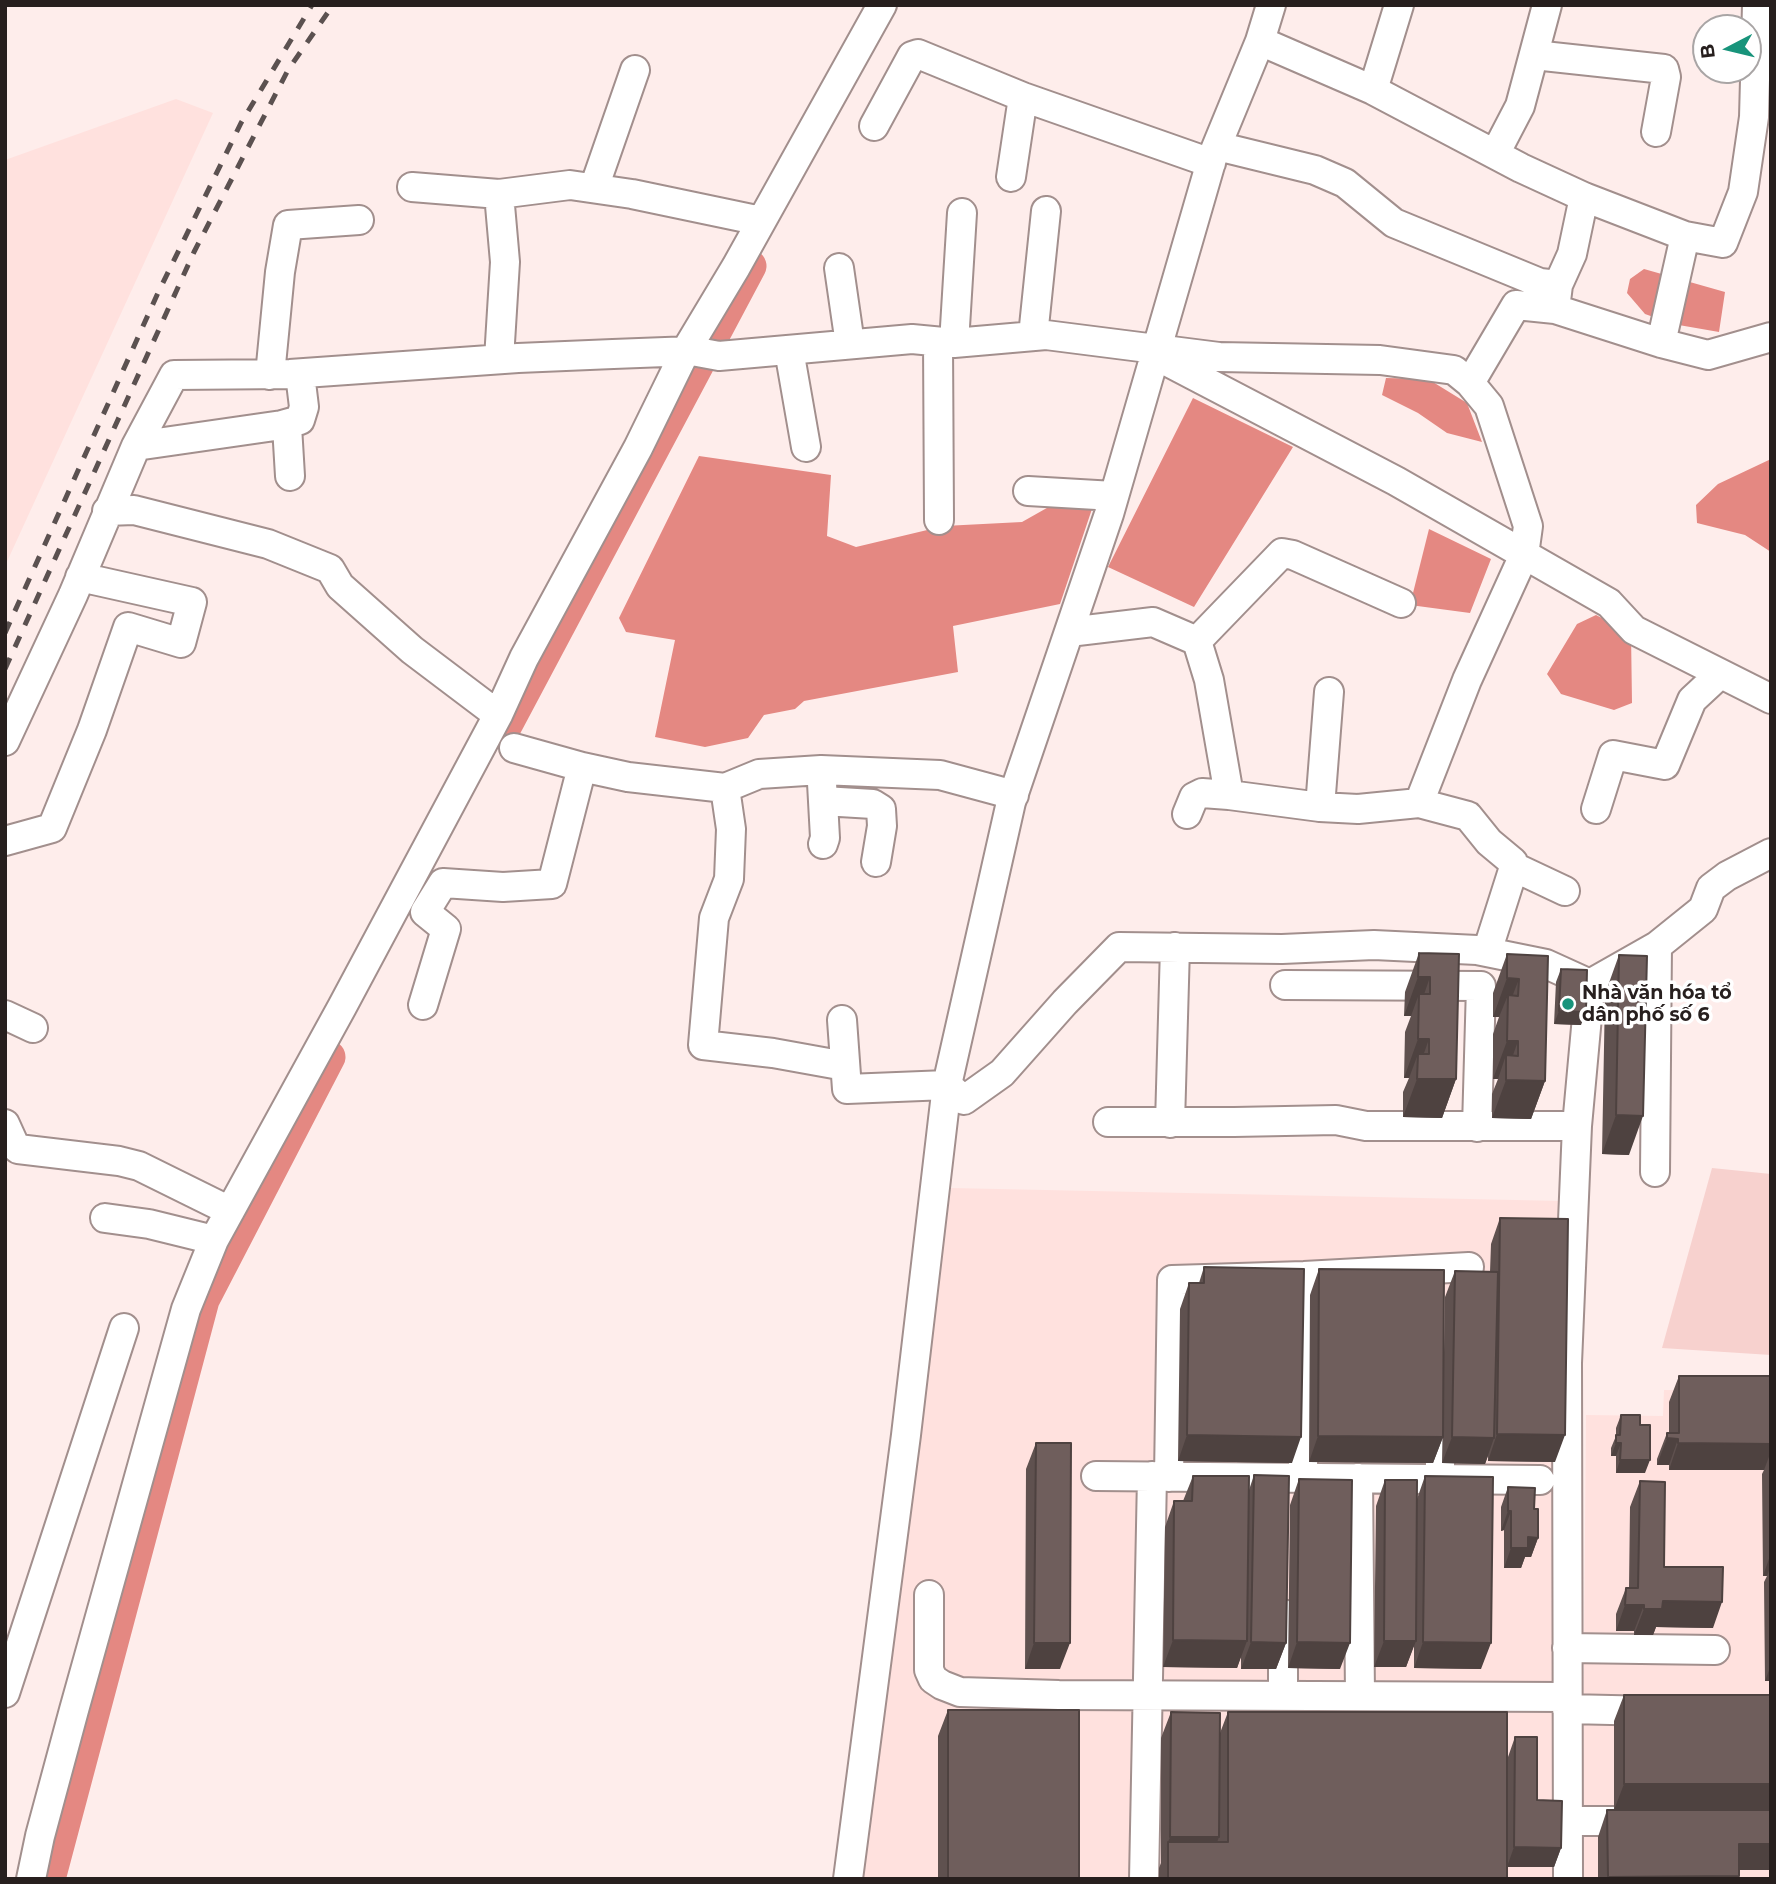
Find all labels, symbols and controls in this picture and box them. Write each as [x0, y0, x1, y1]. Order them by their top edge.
north arrow [1692, 14, 1762, 84]
text: B [1695, 43, 1720, 60]
place label: Nhà văn hóa tổ dân phố số 6 [1582, 982, 1732, 1026]
marker: Nhà văn hóa tổ dân phố số 6 [1560, 996, 1576, 1012]

